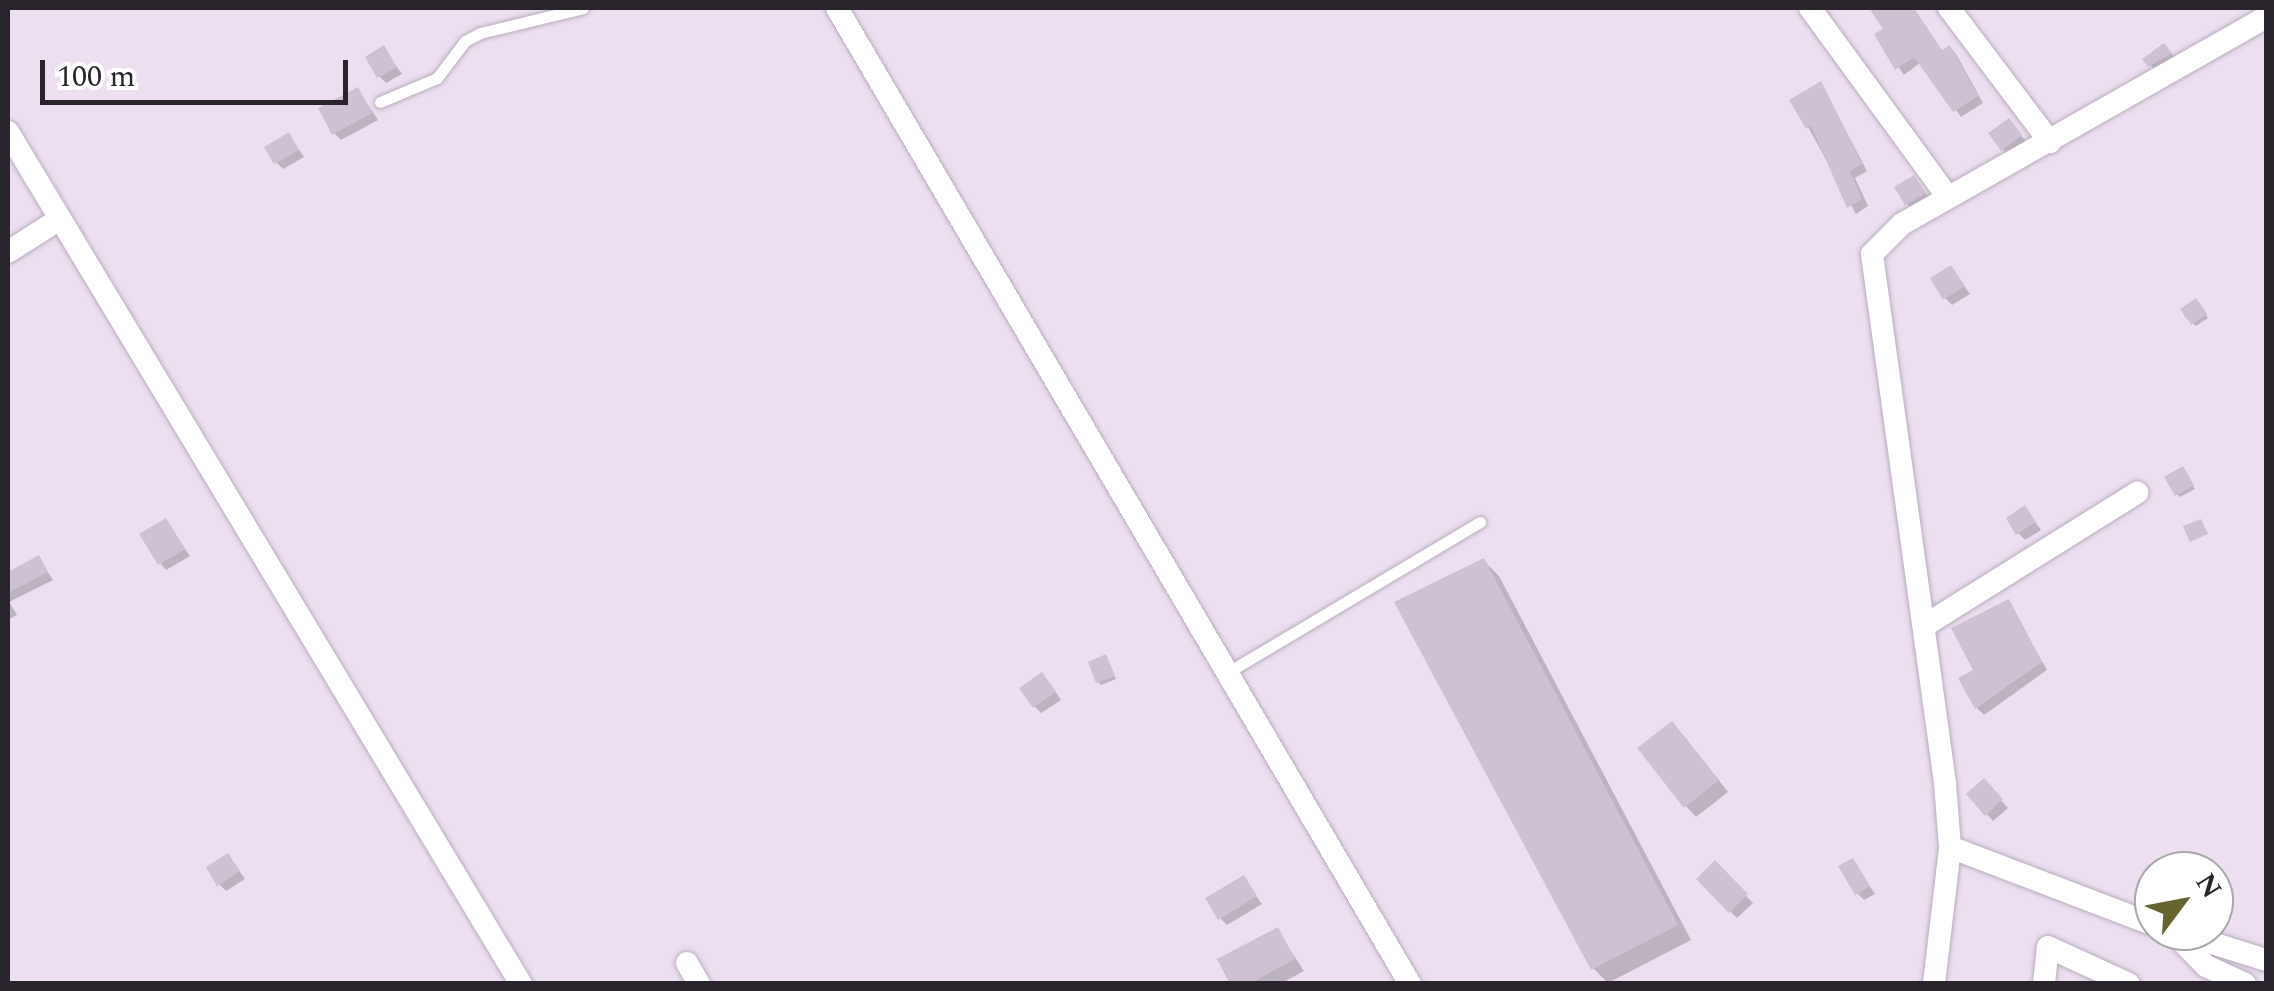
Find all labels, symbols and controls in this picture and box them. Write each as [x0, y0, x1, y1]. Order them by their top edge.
scale bar [45, 40, 352, 102]
text: 100 m [57, 54, 135, 100]
north arrow [2134, 851, 2234, 951]
text: N [2184, 865, 2232, 907]

